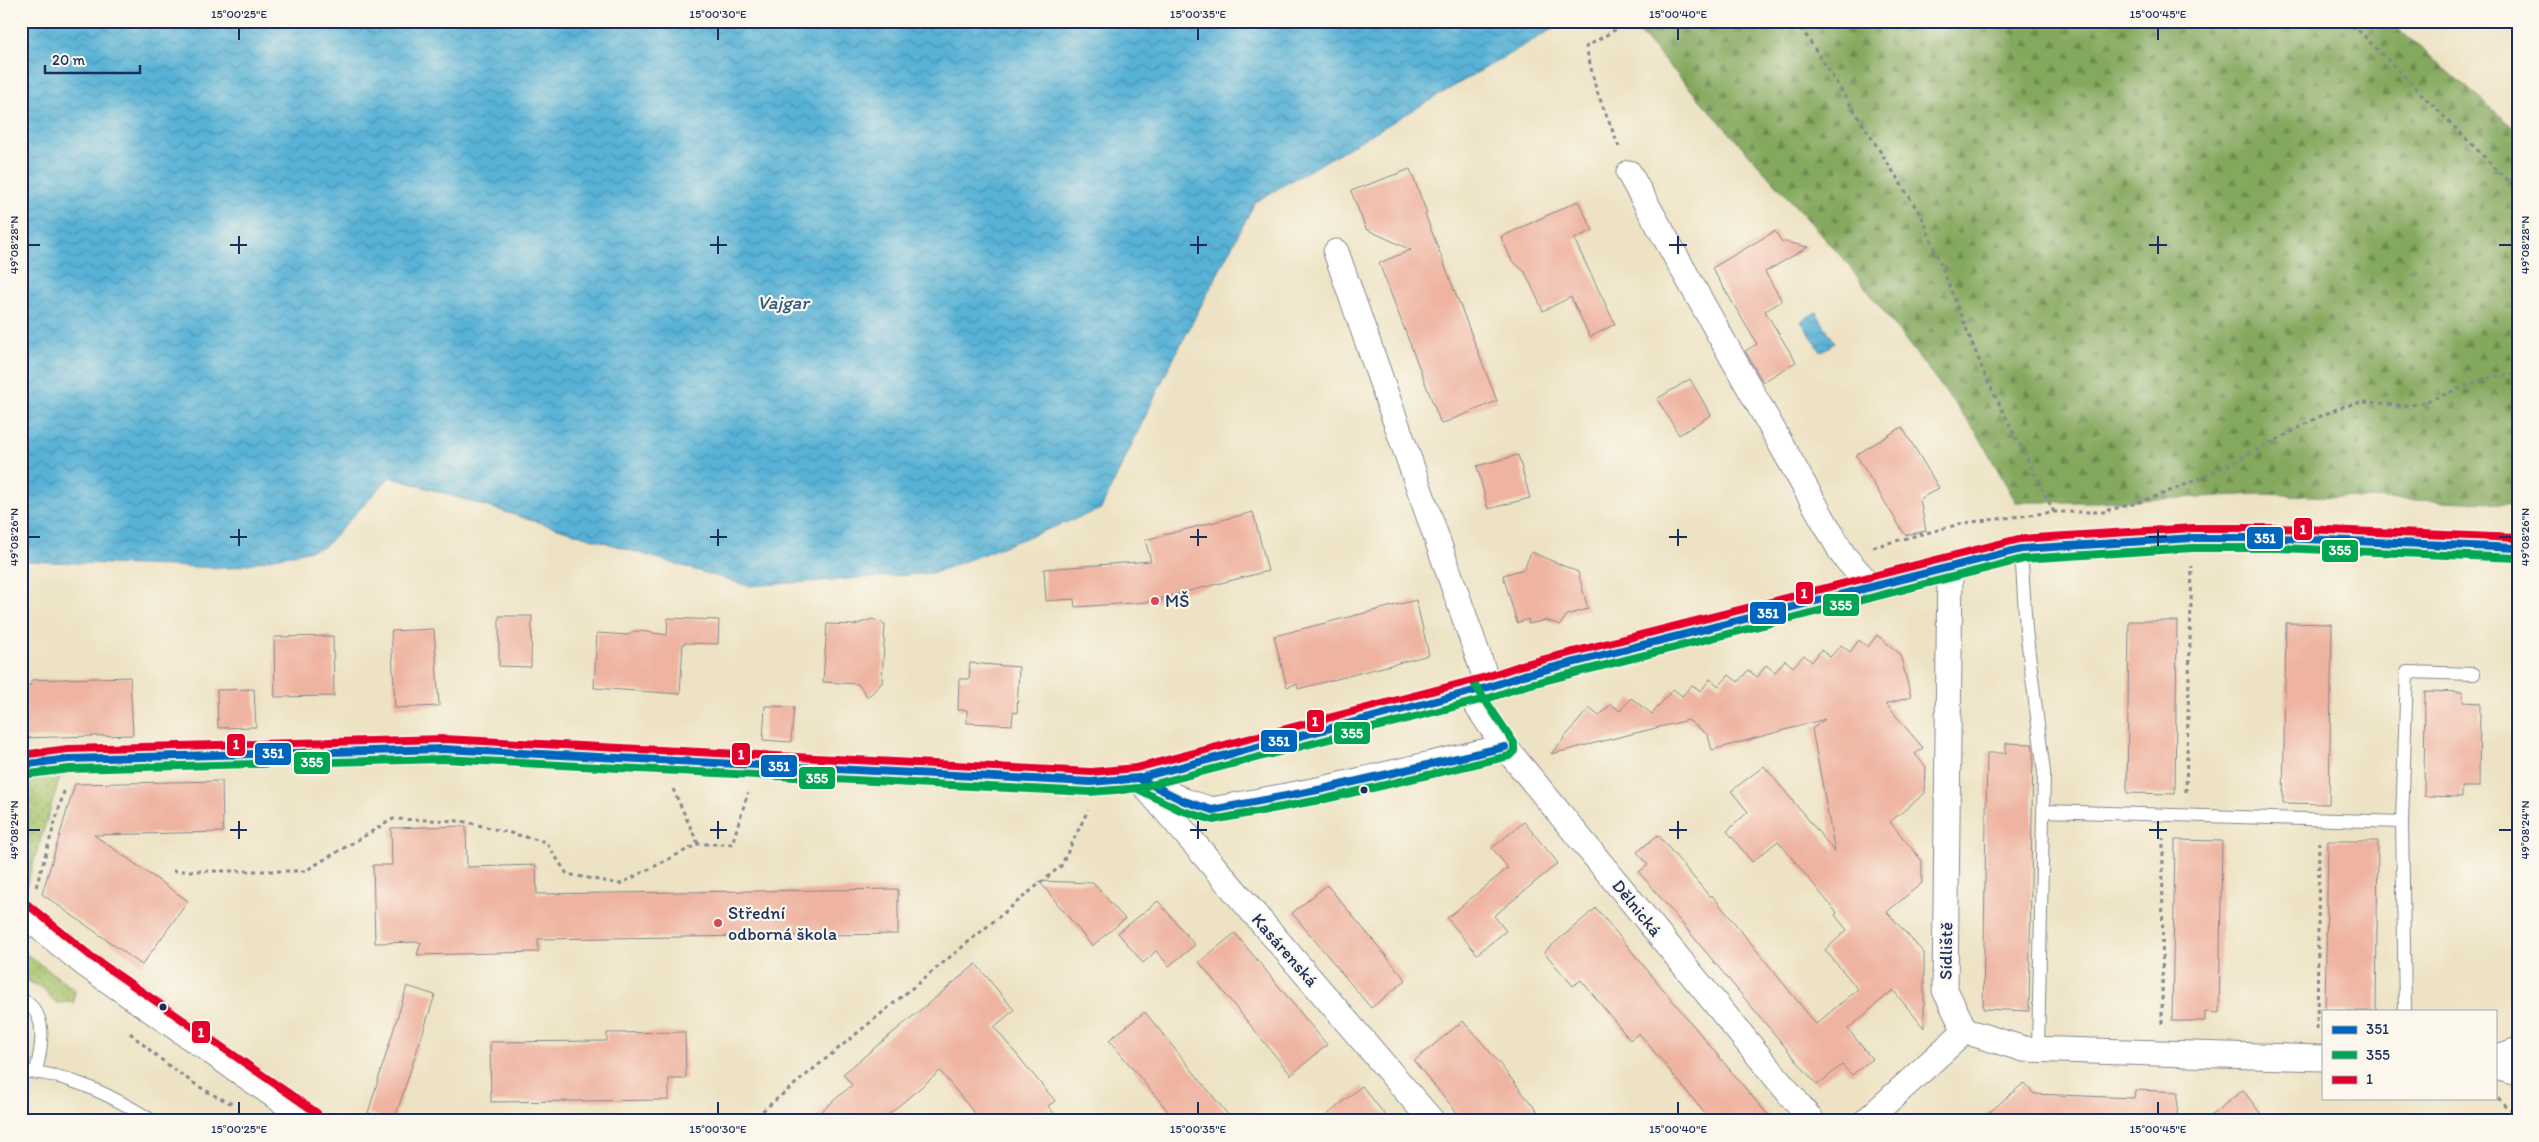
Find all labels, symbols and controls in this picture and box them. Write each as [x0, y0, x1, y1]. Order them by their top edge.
text: 15°00'25"E [211, 7, 267, 21]
text: 15°00'30"E [689, 7, 747, 21]
text: 15°00'35"E [1170, 7, 1227, 21]
text: 15°00'40"E [1649, 7, 1707, 21]
text: 15°00'45"E [2130, 7, 2187, 21]
scale bar [45, 42, 140, 74]
text: 20 m [52, 51, 86, 69]
text: 49°08'28"N [7, 216, 21, 274]
text: 49°08'28"N [2518, 216, 2532, 274]
water label: Vajgar [757, 291, 811, 314]
text: 49°08'26"N [7, 508, 21, 566]
text: 49°08'26"N [2518, 508, 2532, 566]
line badge: 1 [2293, 517, 2313, 541]
text: 1 [2300, 521, 2307, 538]
line badge: 351 [2246, 526, 2284, 550]
text: 351 [2254, 530, 2276, 547]
line badge: 355 [2321, 539, 2359, 563]
text: 355 [2329, 542, 2352, 559]
line badge: 1 [1795, 581, 1814, 605]
text: 1 [1801, 585, 1808, 602]
place label: MŠ [1165, 590, 1189, 612]
line badge: 355 [1822, 593, 1860, 617]
marker: MŠ [1149, 595, 1161, 607]
text: 355 [1830, 597, 1853, 614]
line badge: 351 [1749, 601, 1787, 625]
text: 351 [1757, 605, 1779, 622]
line badge: 1 [1306, 709, 1325, 733]
text: 1 [1312, 713, 1319, 730]
line badge: 355 [1333, 721, 1371, 745]
text: 355 [1341, 725, 1364, 742]
line badge: 351 [1260, 729, 1298, 753]
line badge: 1 [226, 733, 246, 757]
text: 351 [1268, 733, 1290, 750]
text: 1 [233, 736, 240, 753]
line badge: 351 [254, 742, 292, 766]
line badge: 1 [731, 742, 751, 766]
text: 351 [262, 745, 284, 762]
text: 1 [738, 746, 745, 763]
line badge: 355 [293, 751, 331, 775]
text: 355 [301, 754, 324, 771]
line badge: 351 [760, 754, 798, 778]
text: 351 [768, 758, 790, 775]
line badge: 355 [798, 766, 836, 790]
text: 355 [806, 770, 829, 787]
unlabelled marker [1359, 785, 1369, 795]
text: 49°08'24"N [7, 800, 21, 860]
text: 49°08'24"N [2518, 800, 2532, 860]
street label: Dělnická [1607, 875, 1667, 941]
place label: Střední odborná škola [728, 902, 837, 945]
street label: Kasárenská [1247, 909, 1323, 992]
marker: Střední odborná škola [712, 917, 724, 929]
street label: Sídliště [1934, 922, 1958, 980]
unlabelled marker [158, 1002, 168, 1012]
legend [2322, 1010, 2496, 1100]
line badge: 1 [191, 1020, 211, 1044]
text: 351 [2366, 1020, 2389, 1038]
text: 1 [198, 1024, 205, 1041]
text: 355 [2366, 1046, 2390, 1064]
text: 1 [2366, 1070, 2373, 1088]
text: 15°00'25"E [211, 1122, 267, 1136]
text: 15°00'30"E [689, 1122, 747, 1136]
text: 15°00'35"E [1170, 1122, 1227, 1136]
text: 15°00'40"E [1649, 1122, 1707, 1136]
text: 15°00'45"E [2130, 1122, 2187, 1136]

